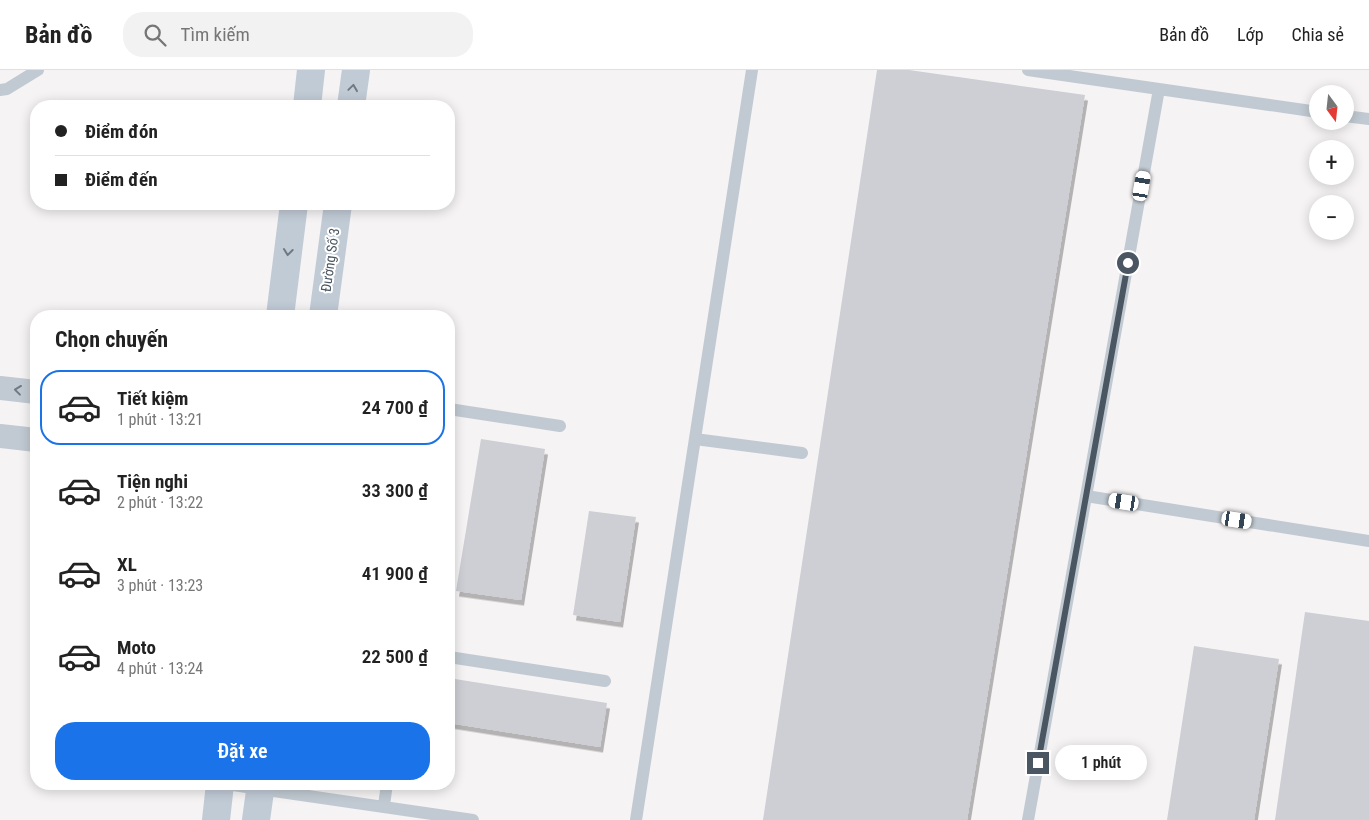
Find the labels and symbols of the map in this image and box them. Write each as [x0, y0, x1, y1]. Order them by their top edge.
one-way arrow [347, 84, 358, 92]
north arrow [1309, 85, 1354, 130]
car [1132, 170, 1151, 202]
street label: Đường Số 3 [318, 227, 342, 293]
one-way arrow [283, 248, 294, 256]
route start [1117, 252, 1139, 274]
one-way arrow [14, 385, 22, 396]
car [1108, 492, 1139, 512]
car [1221, 510, 1252, 530]
callout: 1 phút [1056, 746, 1148, 780]
route end [1027, 752, 1049, 774]

